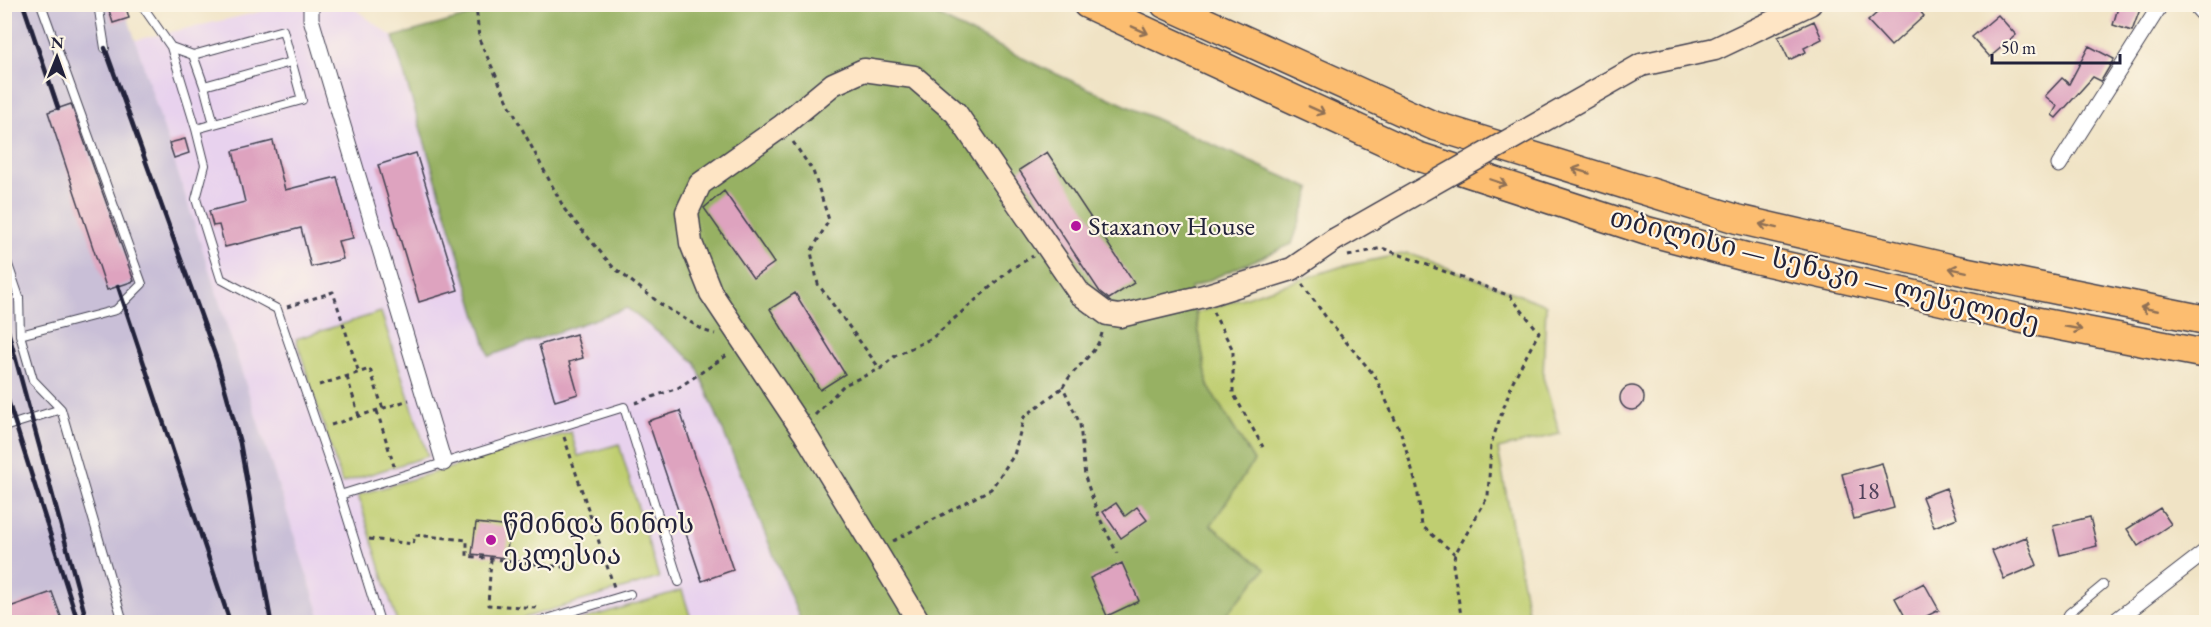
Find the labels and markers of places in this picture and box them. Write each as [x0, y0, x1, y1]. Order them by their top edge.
place label: Staxanov House [1088, 208, 1255, 243]
marker: Staxanov House [1069, 219, 1083, 233]
place label: წმინდა ნინოს ეკლესია [503, 506, 694, 572]
marker: წმინდა ნინოს ეკლესია [484, 533, 498, 547]

